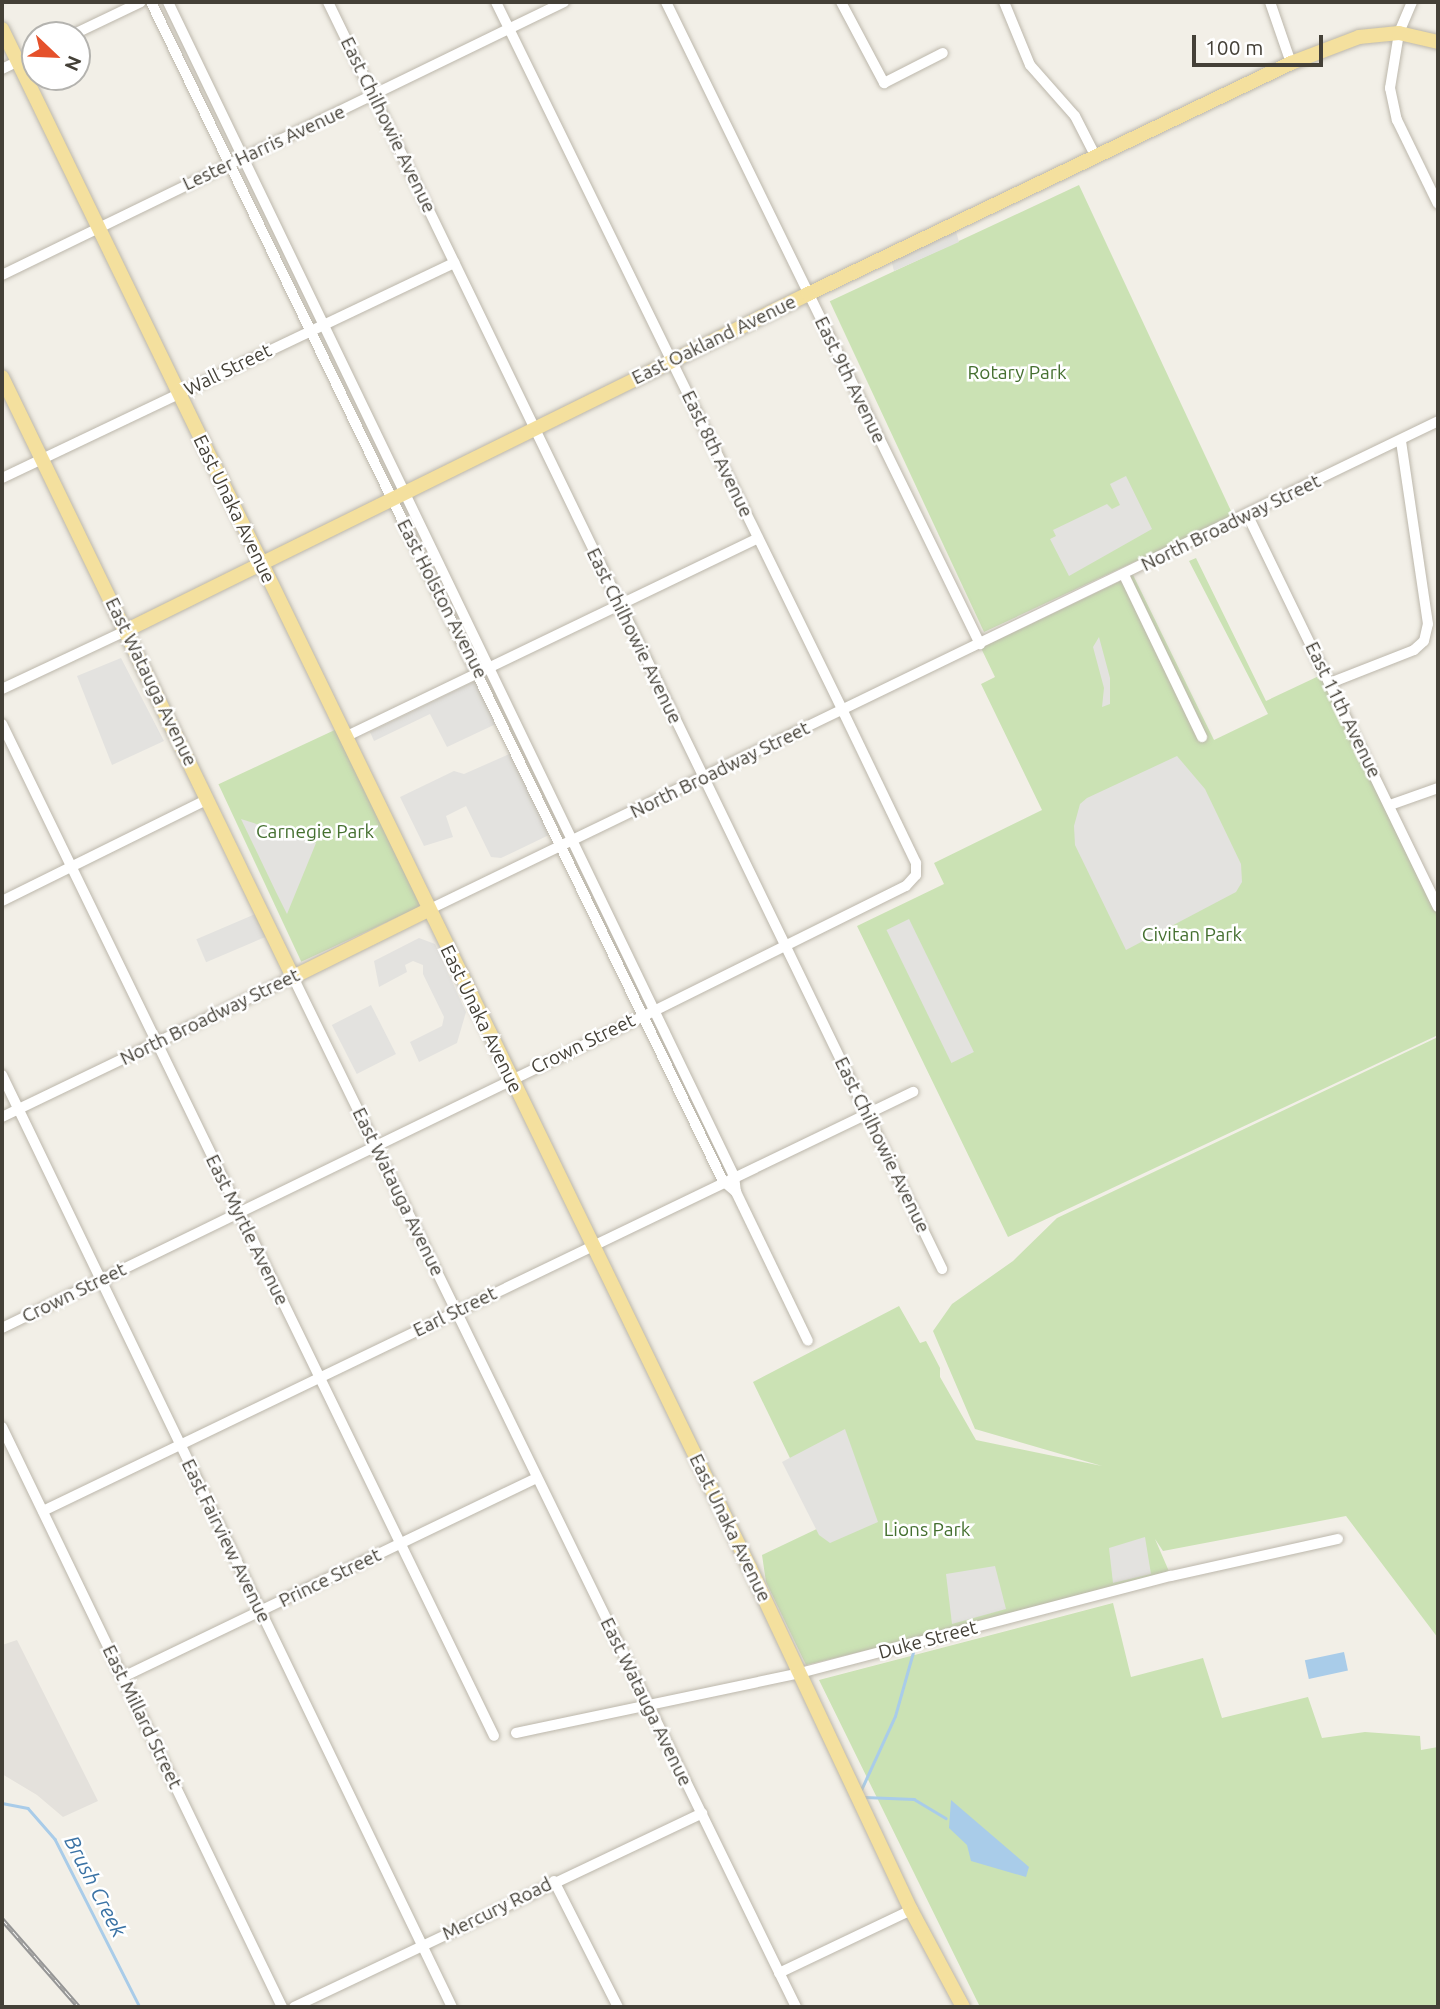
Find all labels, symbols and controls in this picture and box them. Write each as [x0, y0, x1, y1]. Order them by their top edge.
north arrow [21, 21, 91, 91]
scale bar [1195, 21, 1326, 65]
street label: East Chilhowie Avenue [336, 33, 440, 217]
text: 100 m [1205, 35, 1263, 59]
text: N [61, 53, 86, 74]
street label: Lester Harris Avenue [179, 100, 349, 196]
street label: East Oakland Avenue [628, 290, 800, 390]
street label: East 9th Avenue [810, 313, 890, 447]
street label: Wall Street [181, 339, 275, 401]
park label: Rotary Park [968, 362, 1066, 384]
street label: East 8th Avenue [677, 387, 757, 521]
street label: East Unaka Avenue [188, 431, 280, 587]
street label: North Broadway Street [1138, 470, 1324, 576]
street label: East Holston Avenue [392, 516, 492, 682]
street label: East Chilhowie Avenue [582, 544, 686, 728]
street label: East Watauga Avenue [100, 594, 202, 770]
street label: East 11th Avenue [1300, 638, 1386, 782]
street label: North Broadway Street [627, 717, 813, 823]
park label: Carnegie Park [256, 821, 374, 843]
park label: Civitan Park [1142, 924, 1242, 946]
street label: East Unaka Avenue [435, 941, 527, 1097]
street label: North Broadway Street [117, 964, 303, 1070]
street label: Crown Street [527, 1009, 639, 1079]
street label: East Chilhowie Avenue [830, 1053, 934, 1237]
street label: East Watauga Avenue [347, 1104, 449, 1280]
street label: East Myrtle Avenue [201, 1151, 293, 1309]
street label: Crown Street [18, 1258, 130, 1328]
street label: Earl Street [410, 1282, 500, 1342]
street label: East Unaka Avenue [684, 1450, 776, 1606]
street label: East Fairview Avenue [176, 1455, 276, 1627]
park label: Lions Park [884, 1519, 970, 1541]
street label: Prince Street [275, 1543, 385, 1613]
street label: East Watauga Avenue [595, 1614, 697, 1790]
street label: Duke Street [876, 1616, 980, 1664]
street label: East Millard Street [97, 1641, 187, 1793]
water label: Brush Creek [60, 1831, 132, 1941]
street label: Mercury Road [439, 1873, 555, 1945]

